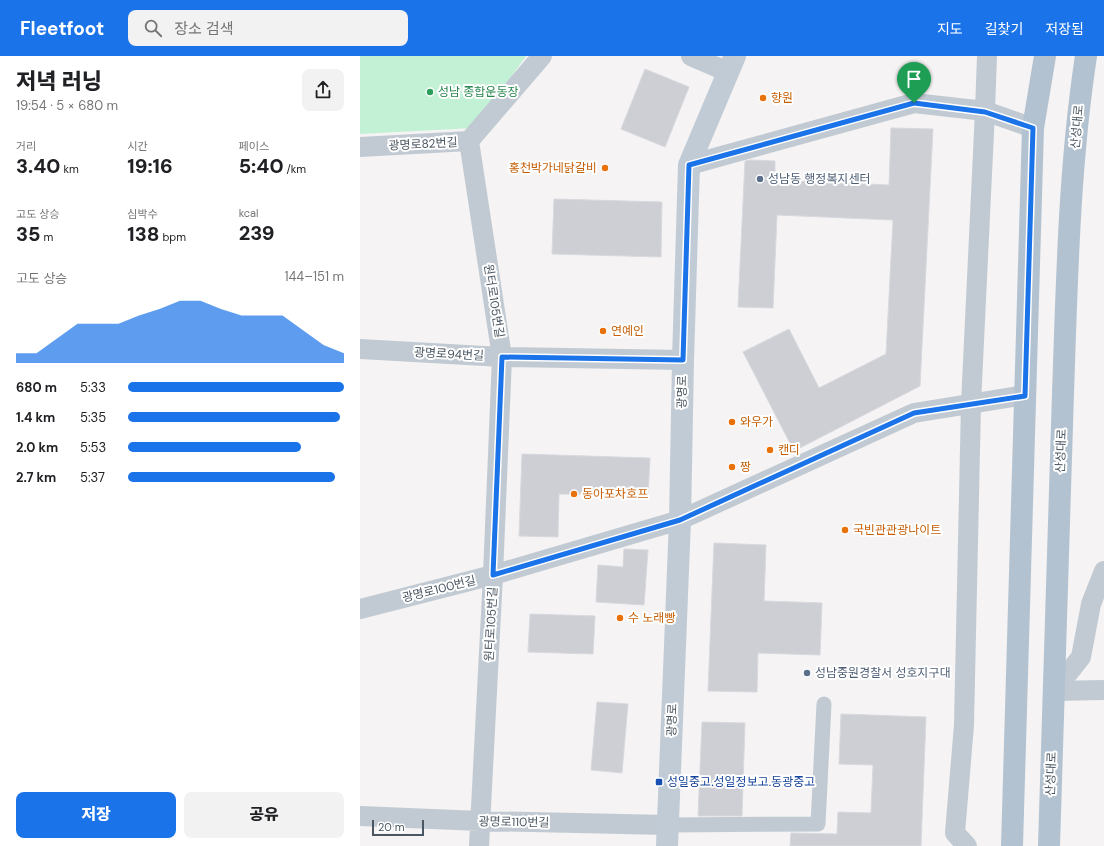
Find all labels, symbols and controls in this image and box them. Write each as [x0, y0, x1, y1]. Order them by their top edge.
search box [128, 10, 408, 46]
text: Fleetfoot [20, 16, 104, 41]
icon: search [142, 17, 164, 39]
text: 장소 검색 [174, 19, 234, 39]
text: 지도 [937, 20, 963, 38]
text: 길찾기 [985, 20, 1023, 38]
text: 저장됨 [1045, 20, 1084, 38]
pin [897, 62, 931, 103]
text: 저녁 러닝 [16, 67, 102, 96]
icon: arrive [903, 68, 925, 90]
button: share [302, 69, 344, 111]
place label: 성남 종합운동장 [438, 84, 518, 100]
marker: 성남 종합운동장 [425, 87, 435, 97]
place label: 향원 [771, 90, 793, 106]
marker: 향원 [758, 93, 768, 103]
text: 19:54 · 5 × 680 m [16, 97, 118, 114]
street label: 산성대로 [1067, 104, 1087, 150]
street label: 광명로82번길 [388, 134, 458, 154]
text: 거리 [16, 139, 36, 153]
text: 시간 [127, 139, 148, 153]
text: 페이스 [239, 139, 269, 153]
text: 3.40 [16, 153, 60, 179]
text: 19:16 [127, 153, 173, 179]
text: 5:40 [239, 153, 284, 179]
place label: 홍천박가네닭갈비 [509, 160, 597, 176]
text: km [60, 162, 79, 176]
text: /km [284, 162, 306, 176]
marker: 홍천박가네닭갈비 [600, 163, 610, 173]
place label: 성남동 행정복지센터 [768, 171, 871, 187]
marker: 성남동 행정복지센터 [755, 174, 765, 184]
text: kcal [239, 206, 259, 220]
text: 고도 상승 [16, 207, 59, 221]
text: 심박수 [127, 207, 158, 221]
text: 239 [239, 220, 275, 246]
text: 35 [16, 221, 41, 247]
text: 138 [127, 221, 160, 247]
text: m [41, 230, 53, 244]
text: bpm [160, 230, 186, 244]
street label: 원터로105번길 [480, 263, 508, 339]
text: 144–151 m [284, 268, 344, 285]
text: 고도 상승 [16, 270, 67, 287]
place label: 연예인 [611, 323, 644, 339]
marker: 연예인 [598, 326, 608, 336]
street label: 광명로94번길 [414, 344, 484, 364]
street label: 광명로 [674, 375, 690, 409]
text: 680 m [16, 379, 57, 396]
text: 5:33 [80, 379, 106, 396]
text: 1.4 km [16, 409, 55, 426]
text: 5:35 [80, 409, 106, 426]
place label: 와우가 [740, 414, 773, 430]
marker: 와우가 [727, 417, 737, 427]
street label: 산성대로 [1052, 429, 1070, 473]
text: 2.0 km [16, 439, 58, 456]
text: 5:53 [80, 439, 106, 456]
place label: 캔디 [778, 442, 800, 458]
marker: 캔디 [765, 445, 775, 455]
place label: 짱 [740, 459, 751, 475]
marker: 짱 [727, 462, 737, 472]
text: 2.7 km [16, 469, 56, 486]
text: 5:37 [80, 469, 105, 486]
place label: 동아포차호프 [582, 486, 648, 502]
marker: 동아포차호프 [569, 489, 579, 499]
place label: 국빈관관광나이트 [853, 522, 941, 538]
marker: 국빈관관광나이트 [840, 525, 850, 535]
street label: 광명로100번길 [400, 572, 478, 606]
street label: 원터로105번길 [481, 586, 501, 662]
place label: 수 노래빵 [628, 610, 675, 626]
marker: 수 노래빵 [615, 613, 625, 623]
place label: 성남중원경찰서 성호지구대 [815, 665, 951, 681]
marker: 성남중원경찰서 성호지구대 [802, 668, 812, 678]
street label: 광명로 [663, 703, 681, 737]
street label: 산성대로 [1042, 752, 1060, 796]
place label: 성일중고.성일정보고.동광중고 [667, 774, 815, 790]
marker: 성일중고.성일정보고.동광중고 [654, 777, 664, 787]
button: 저장 [16, 792, 176, 838]
button: 공유 [184, 792, 344, 838]
street label: 광명로110번길 [478, 813, 550, 831]
scale bar [372, 818, 424, 837]
text: 20 m [378, 820, 404, 834]

